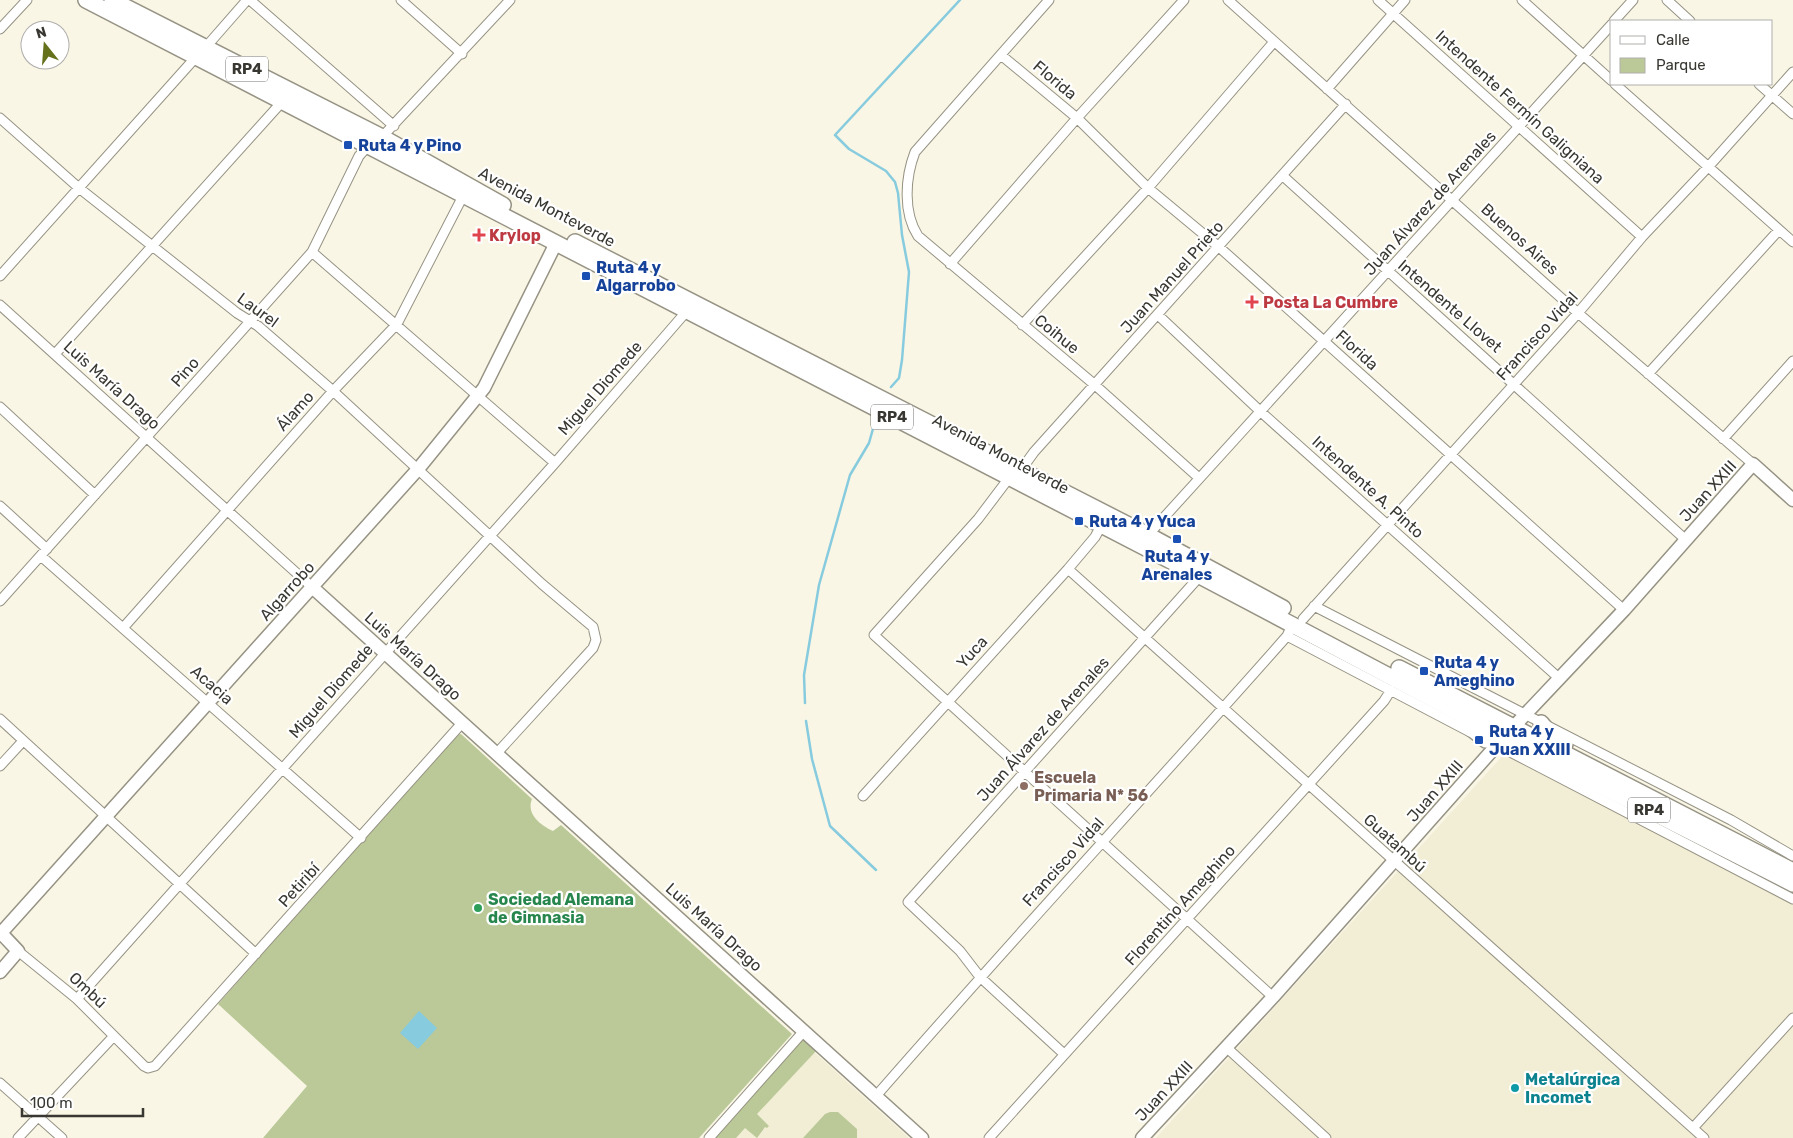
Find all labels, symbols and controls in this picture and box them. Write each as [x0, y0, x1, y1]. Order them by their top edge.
north arrow [20, 20, 70, 70]
legend [1610, 20, 1773, 85]
text: N [34, 23, 49, 43]
street label: Intendente Fermín Galigniana [1432, 26, 1608, 188]
text: Calle [1656, 31, 1690, 49]
road number: RP4 [226, 56, 268, 82]
street label: Florida [1029, 56, 1081, 104]
text: Parque [1656, 56, 1706, 74]
street label: Juan Álvarez de Arenales [1360, 127, 1500, 279]
place label: Ruta 4 y Pino [358, 136, 462, 155]
marker: Ruta 4 y Pino [342, 139, 354, 151]
street label: Avenida Monteverde [475, 163, 619, 251]
street label: Buenos Aires [1477, 199, 1563, 279]
street label: Juan Manuel Prieto [1117, 217, 1227, 337]
place label: Krylop [489, 226, 541, 245]
marker: Krylop [473, 229, 485, 241]
street label: Intendente Llovet [1394, 256, 1506, 356]
place label: Ruta 4 y Algarrobo [596, 258, 676, 295]
marker: Ruta 4 y Algarrobo [580, 270, 592, 282]
street label: Francisco Vidal [1492, 288, 1582, 384]
street label: Laurel [234, 289, 282, 331]
place label: Posta La Cumbre [1263, 293, 1398, 312]
marker: Posta La Cumbre [1245, 295, 1259, 309]
street label: Coihue [1031, 310, 1083, 358]
street label: Florida [1332, 326, 1382, 374]
street label: Luis María Drago [60, 337, 164, 433]
street label: Miguel Diomede [554, 337, 646, 439]
street label: Pino [167, 353, 203, 391]
street label: Álamo [272, 387, 318, 435]
road number: RP4 [871, 404, 913, 430]
street label: Avenida Monteverde [929, 410, 1073, 498]
street label: Intendente A. Pinto [1308, 432, 1428, 542]
street label: Juan XXIII [1676, 457, 1740, 525]
place label: Ruta 4 y Yuca [1089, 512, 1196, 531]
marker: Ruta 4 y Yuca [1073, 515, 1085, 527]
marker: Ruta 4 y Arenales [1171, 533, 1183, 545]
place label: Ruta 4 y Arenales [1142, 547, 1213, 584]
street label: Algarrobo [256, 558, 318, 624]
street label: Luis María Drago [361, 608, 465, 704]
street label: Yuca [953, 632, 991, 672]
street label: Miguel Diomede [285, 640, 377, 742]
street label: Juan Álvarez de Arenales [973, 653, 1113, 805]
place label: Ruta 4 y Ameghino [1434, 653, 1515, 690]
street label: Acacia [187, 661, 237, 709]
marker: Ruta 4 y Ameghino [1418, 665, 1430, 677]
place label: Ruta 4 y Juan XXIII [1489, 722, 1571, 759]
marker: Ruta 4 y Juan XXIII [1473, 734, 1485, 746]
street label: Juan XXIII [1403, 756, 1467, 826]
place label: Escuela Primaria N* 56 [1034, 768, 1148, 805]
marker: Escuela Primaria N* 56 [1018, 780, 1030, 792]
road number: RP4 [1628, 798, 1670, 822]
street label: Guatambú [1360, 810, 1430, 876]
street label: Francisco Vidal [1018, 814, 1108, 910]
street label: Florentino Ameghino [1121, 841, 1239, 969]
street label: Petiribí [274, 858, 324, 911]
street label: Luis María Drago [662, 879, 766, 975]
place label: Sociedad Alemana de Gimnasia [488, 890, 634, 927]
marker: Sociedad Alemana de Gimnasia [472, 902, 484, 914]
street label: Ombú [65, 968, 111, 1012]
street label: Juan XXIII [1131, 1057, 1197, 1125]
place label: Metalúrgica Incomet [1525, 1070, 1620, 1107]
marker: Metalúrgica Incomet [1509, 1082, 1521, 1094]
scale bar [22, 1086, 144, 1118]
text: 100 m [30, 1094, 72, 1112]

